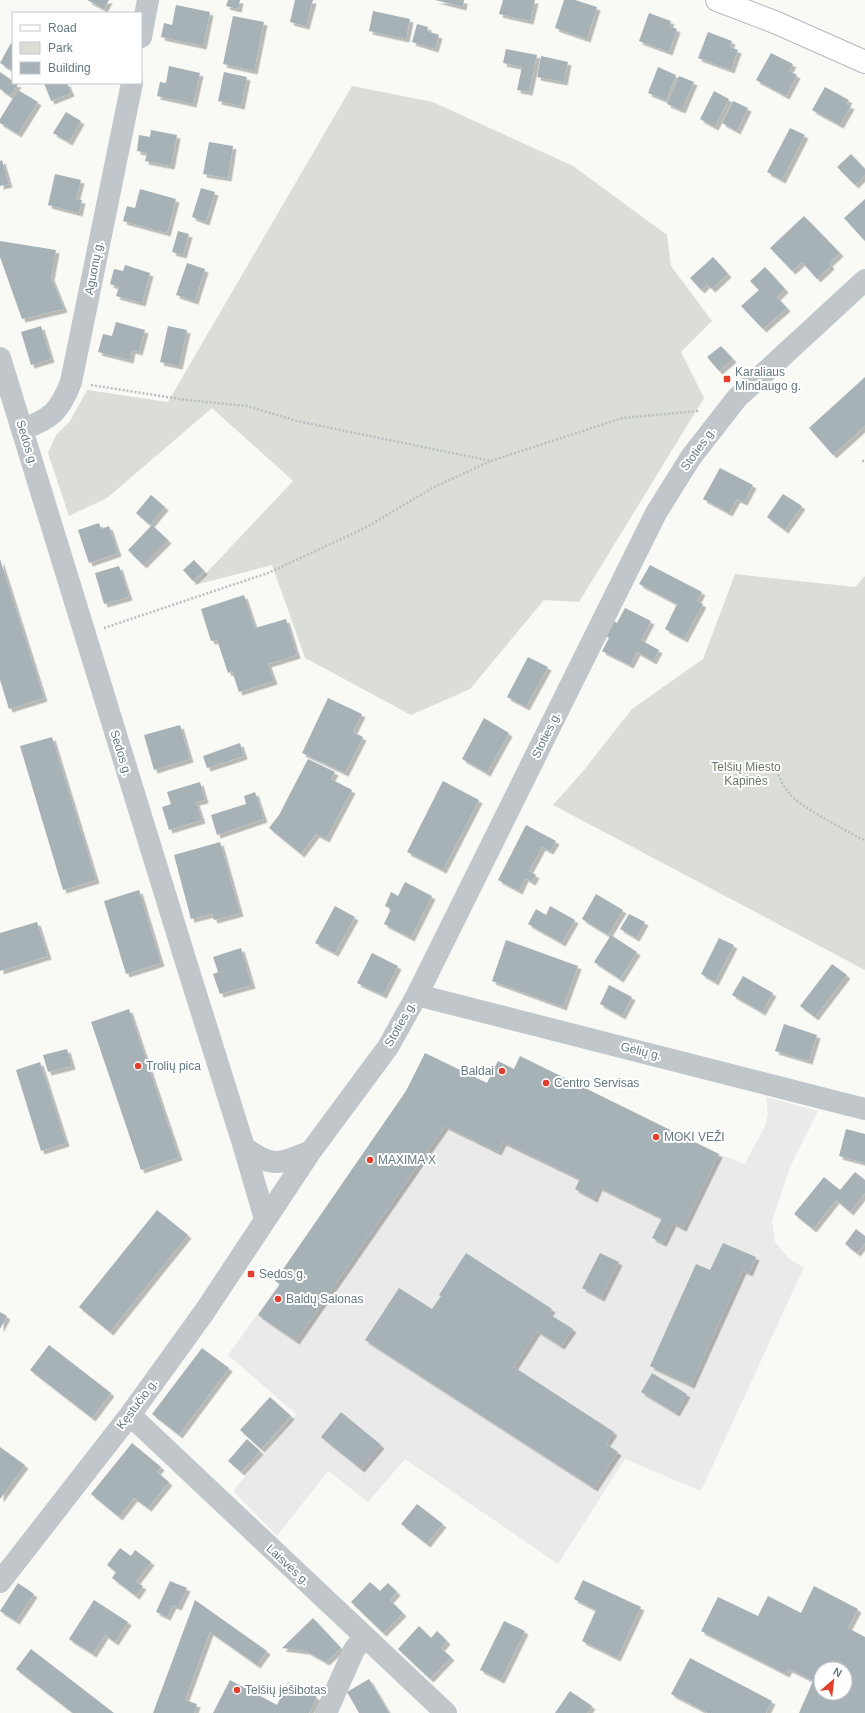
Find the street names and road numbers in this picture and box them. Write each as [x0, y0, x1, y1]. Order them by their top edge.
street label: Aguonų g. [82, 240, 106, 296]
street label: Sedos g. [13, 418, 41, 468]
street label: Stoties g. [678, 425, 718, 473]
street label: Stoties g. [529, 709, 563, 761]
street label: Sedos g. [107, 728, 135, 778]
street label: Stoties g. [381, 999, 419, 1049]
street label: Gėlių g. [619, 1039, 663, 1063]
street label: Kęstučio g. [114, 1376, 160, 1432]
street label: Laisvės g. [263, 1541, 313, 1589]

